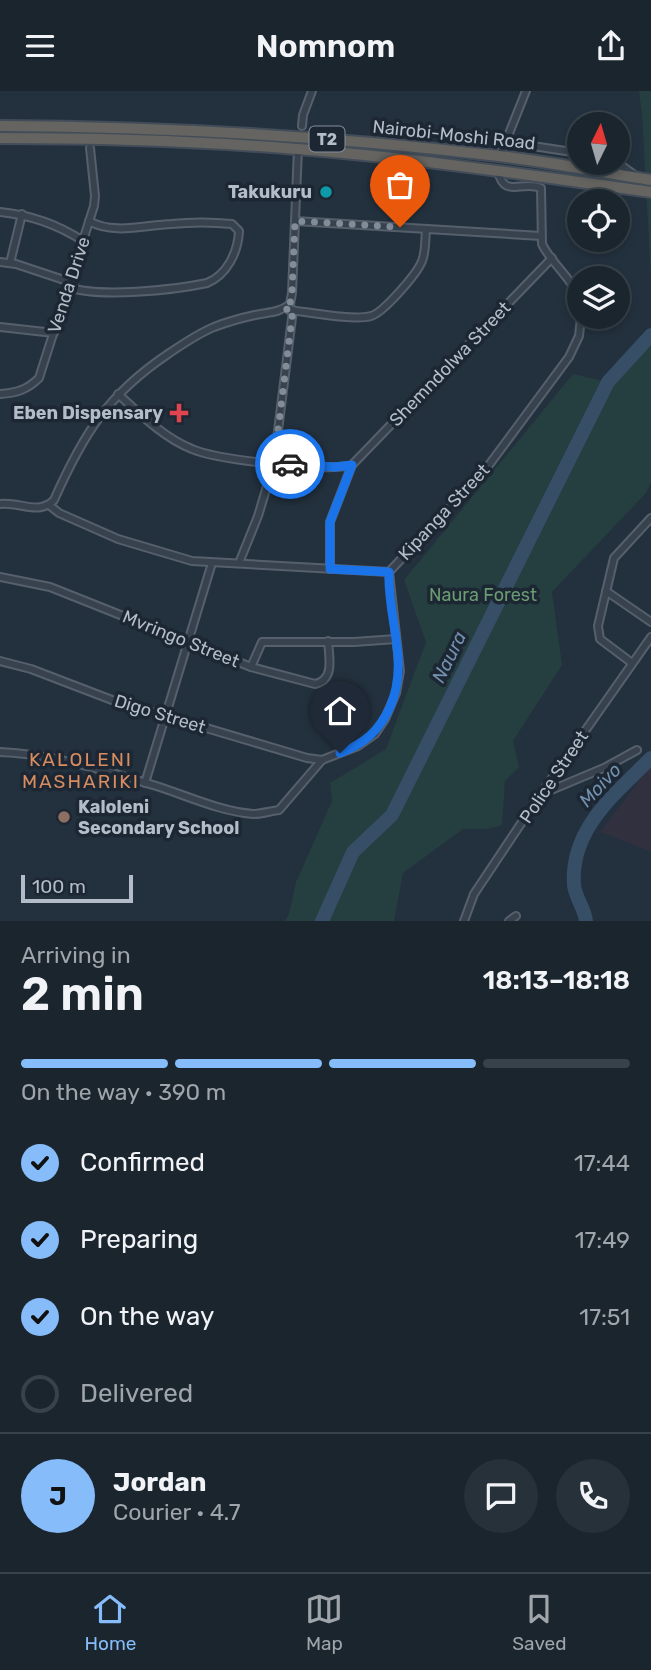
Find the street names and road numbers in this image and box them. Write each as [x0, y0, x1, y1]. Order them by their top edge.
street label: Nairobi-Moshi Road [371, 116, 537, 154]
road number: T2 [310, 127, 344, 151]
street label: Venda Drive [43, 234, 95, 336]
street label: Shemndolwa Street [385, 297, 515, 431]
street label: Kipanga Street [394, 459, 494, 565]
street label: Mvringo Street [119, 606, 243, 672]
street label: Digo Street [112, 690, 208, 738]
street label: Police Street [515, 727, 593, 827]

